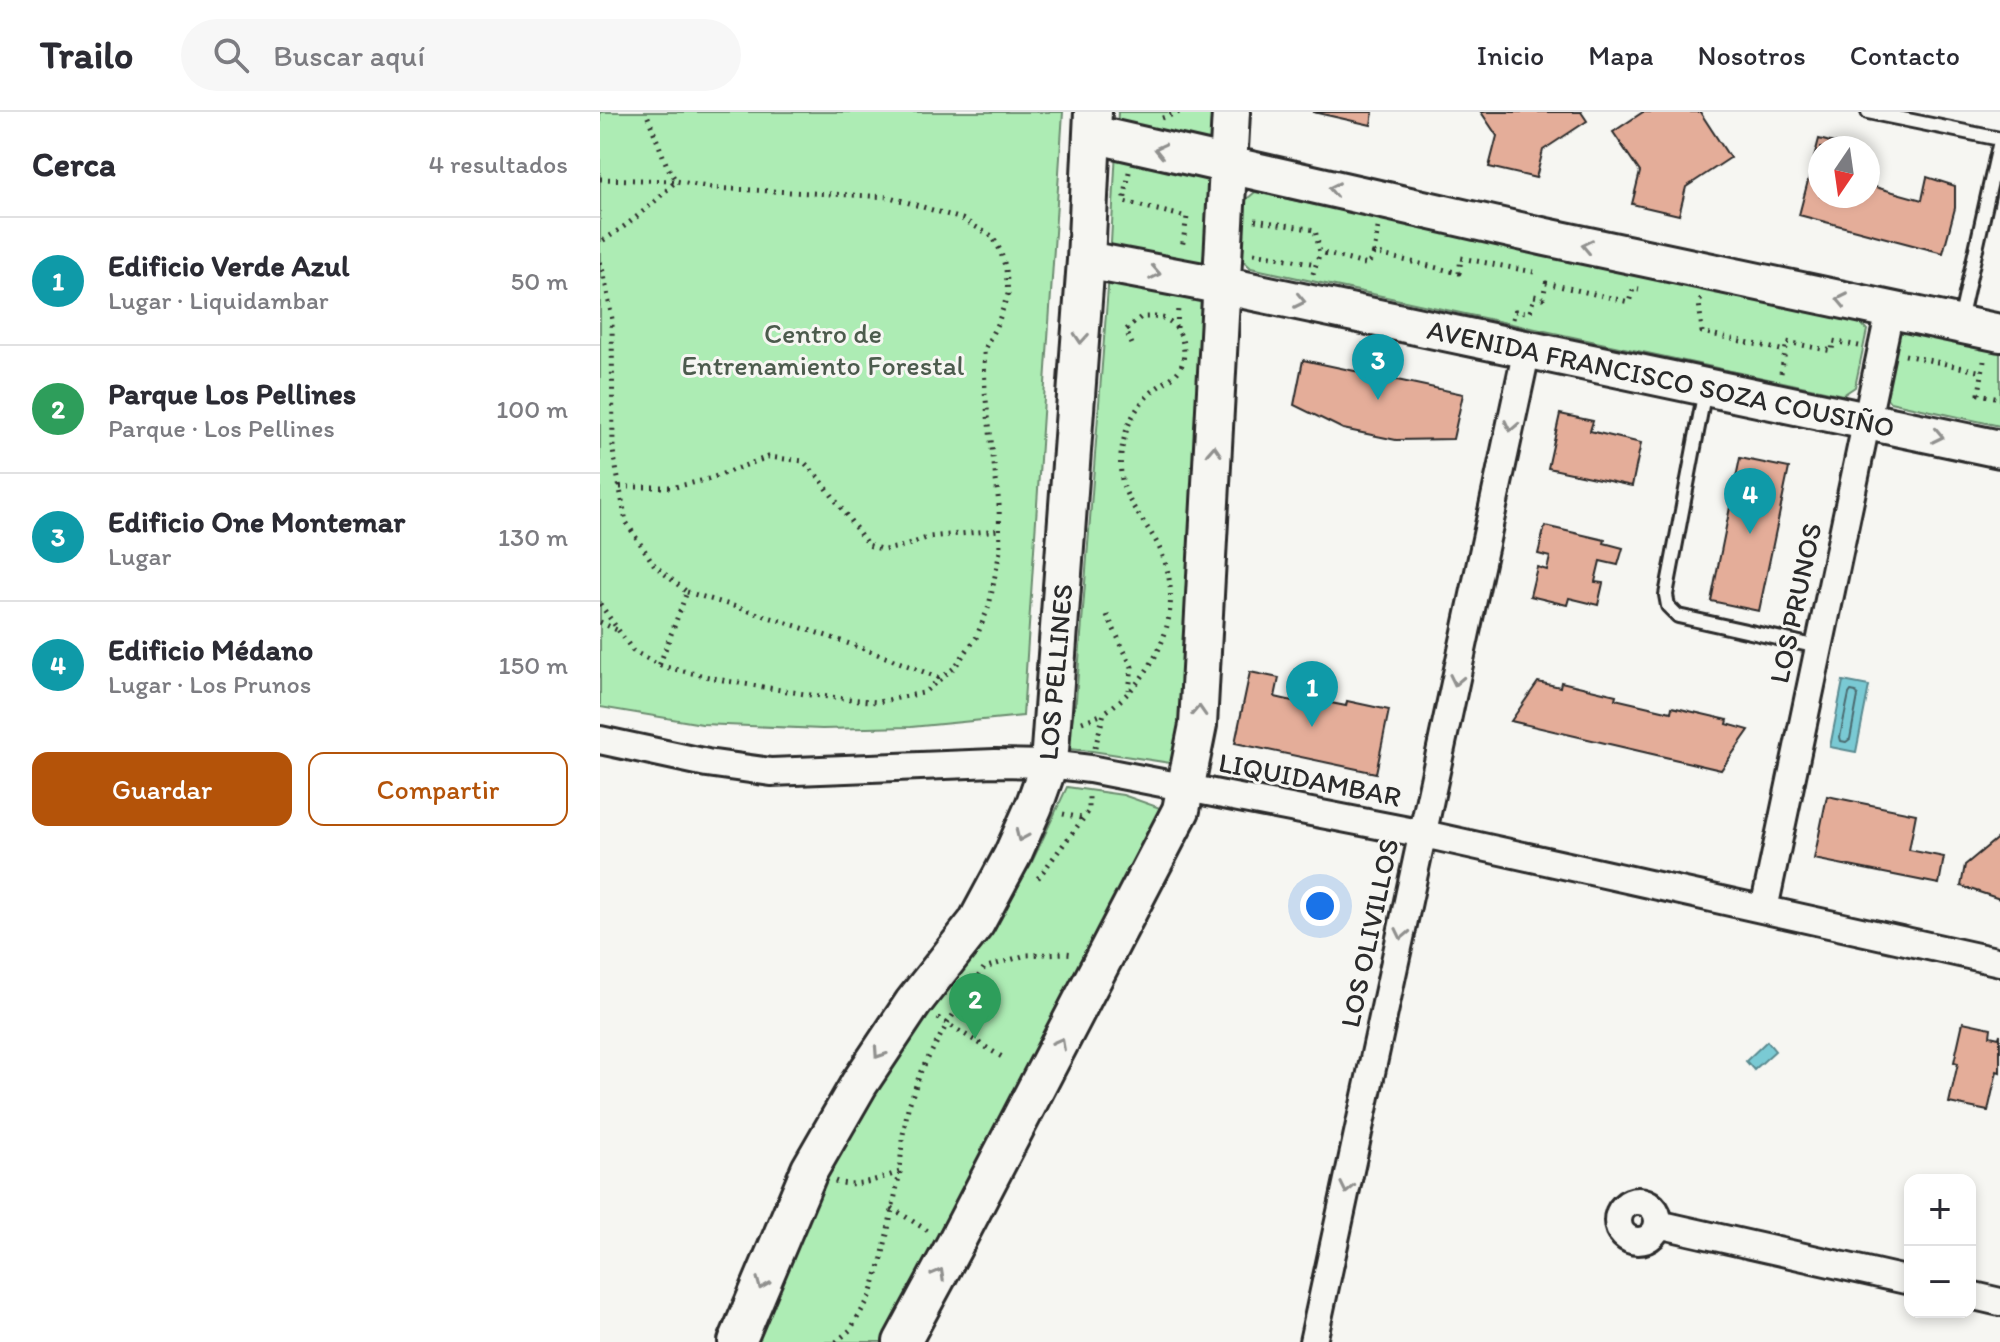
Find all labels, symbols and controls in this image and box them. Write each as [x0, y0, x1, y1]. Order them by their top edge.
search box [181, 19, 741, 91]
text: Trailo [40, 32, 133, 78]
icon: search [209, 33, 253, 77]
text: Buscar aquí [273, 37, 425, 74]
text: Inicio [1477, 38, 1544, 72]
text: Mapa [1588, 38, 1654, 72]
text: Nosotros [1698, 38, 1806, 72]
text: Contacto [1850, 38, 1960, 72]
north arrow [1808, 136, 1880, 208]
one-way arrow [1154, 142, 1167, 159]
text: Cerca [32, 144, 116, 185]
text: 4 resultados [428, 148, 568, 180]
one-way arrow [1327, 181, 1341, 198]
one-way arrow [1581, 238, 1595, 255]
text: Edificio Verde Azul [108, 247, 349, 284]
one-way arrow [1148, 263, 1162, 280]
text: 1 [52, 265, 64, 297]
text: 50 m [511, 265, 568, 297]
text: Lugar · Liquidambar [108, 284, 329, 316]
one-way arrow [1293, 292, 1306, 309]
one-way arrow [1835, 292, 1849, 309]
street label: AVENIDA FRANCISCO SOZA COUSIÑO [1424, 312, 1898, 444]
park label: Centro de Entrenamiento Forestal [682, 316, 965, 382]
one-way arrow [1073, 332, 1090, 345]
pin: 3 [1352, 334, 1404, 400]
text: Parque Los Pellines [108, 375, 356, 412]
text: 2 [51, 393, 65, 425]
text: 100 m [496, 393, 568, 425]
text: Parque · Los Pellines [108, 412, 335, 444]
one-way arrow [1503, 418, 1520, 432]
one-way arrow [1930, 427, 1944, 444]
one-way arrow [1205, 444, 1222, 457]
pin: 4 [1724, 468, 1776, 534]
text: Edificio One Montemar [108, 503, 405, 540]
street label: LOS PRUNOS [1761, 520, 1829, 686]
text: 3 [51, 521, 65, 553]
text: 130 m [498, 521, 568, 553]
text: Lugar [108, 540, 171, 572]
street label: LOS PELLINES [1030, 582, 1080, 762]
text: Edificio Médano [108, 631, 313, 668]
text: 4 [50, 649, 66, 681]
text: 150 m [499, 649, 568, 681]
pin: 1 [1286, 661, 1338, 727]
text: Lugar · Los Prunos [108, 668, 311, 700]
one-way arrow [1448, 673, 1465, 686]
one-way arrow [1190, 704, 1207, 717]
street label: LIQUIDAMBAR [1216, 745, 1404, 813]
button: Guardar [32, 752, 292, 826]
button: Compartir [308, 752, 568, 826]
one-way arrow [1014, 828, 1030, 842]
street label: LOS OLIVILLOS [1332, 836, 1406, 1030]
your location [1300, 886, 1340, 926]
one-way arrow [1394, 927, 1411, 940]
pin: 2 [949, 973, 1001, 1039]
one-way arrow [1050, 1037, 1065, 1052]
one-way arrow [874, 1045, 889, 1059]
map controls [1904, 1174, 1976, 1318]
button: + [1904, 1174, 1976, 1246]
one-way arrow [1339, 1181, 1356, 1194]
button: − [1904, 1246, 1976, 1318]
one-way arrow [929, 1268, 945, 1282]
one-way arrow [755, 1276, 772, 1290]

